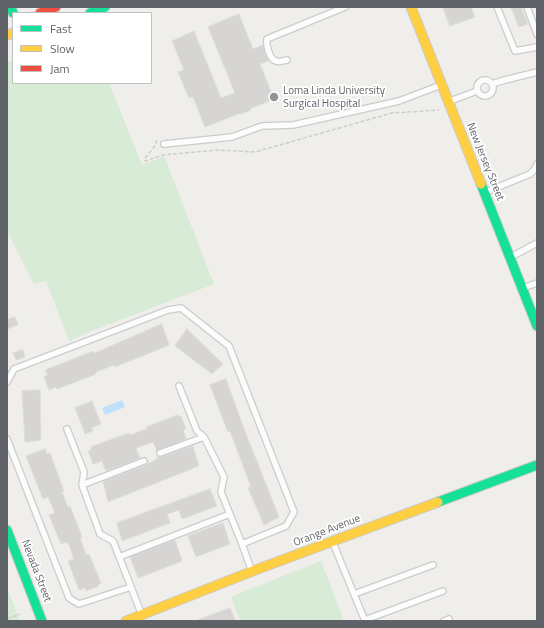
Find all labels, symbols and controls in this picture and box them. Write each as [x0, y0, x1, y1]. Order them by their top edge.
legend [12, 12, 152, 84]
text: Fast [50, 19, 72, 38]
text: Slow [50, 39, 75, 58]
text: Jam [50, 59, 70, 78]
place label: Loma Linda University Surgical Hospital [283, 84, 385, 110]
marker: Loma Linda University Surgical Hospital [268, 91, 280, 103]
street label: New Jersey Street [463, 121, 507, 203]
street label: Orange Avenue [292, 512, 362, 550]
street label: Nevada Street [18, 538, 54, 604]

